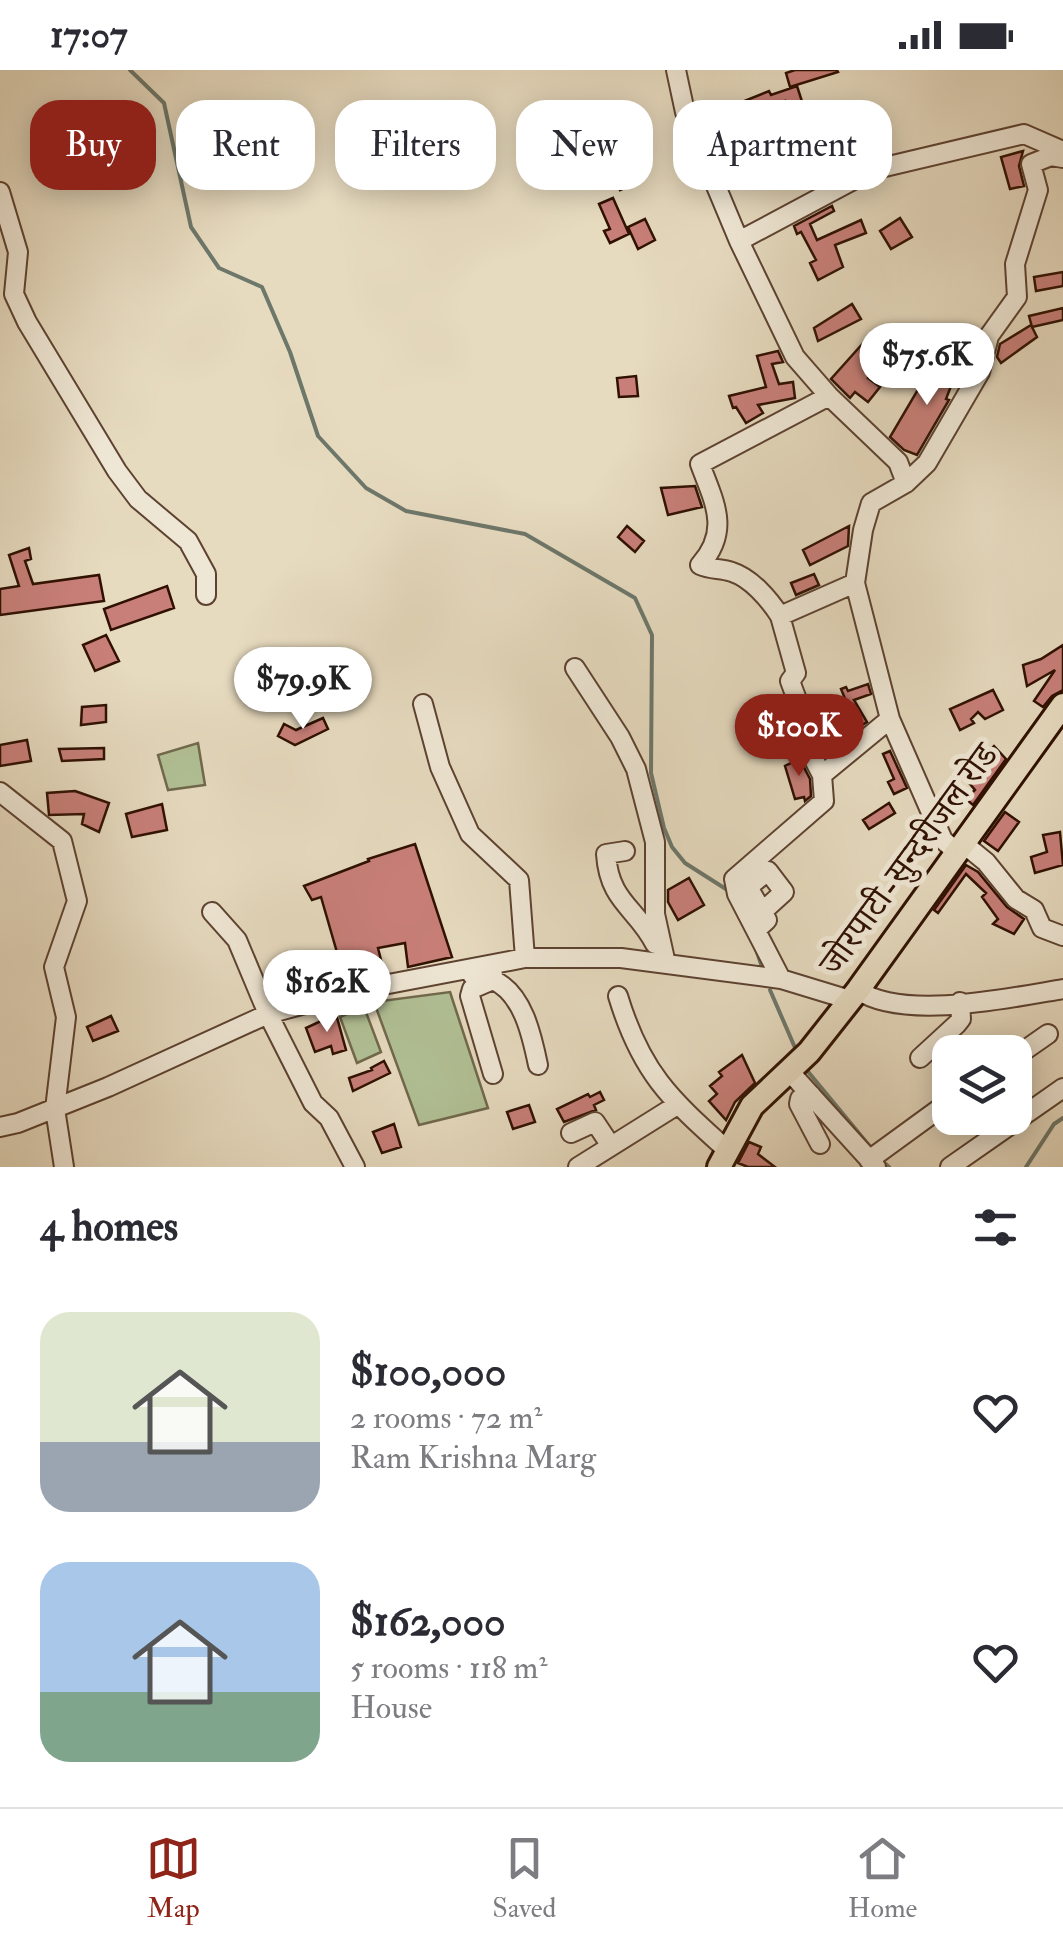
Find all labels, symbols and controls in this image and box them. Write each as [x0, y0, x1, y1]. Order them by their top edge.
text: 17:07 [50, 11, 127, 59]
chip: Buy [30, 100, 156, 190]
chip: Rent [176, 100, 315, 190]
chip: Filters [335, 100, 496, 190]
chip: New [516, 100, 653, 190]
chip: Apartment [673, 100, 892, 190]
pin: $75.6K [846, 323, 1008, 408]
text: $75.6K [881, 335, 973, 375]
pin: $79.9K [222, 647, 384, 732]
text: $79.9K [256, 659, 350, 699]
pin: $100K [729, 694, 869, 779]
text: $100K [757, 706, 841, 746]
street label: जोरपाटी-सुन्दरीजल रोड [809, 734, 1009, 986]
pin: $162K [257, 950, 397, 1035]
text: $162K [285, 962, 369, 1002]
map controls [932, 1035, 1032, 1135]
button: layers [932, 1035, 1032, 1135]
icon: filters [968, 1200, 1023, 1255]
text: 4 homes [40, 1201, 178, 1253]
text: $100,000 [350, 1346, 506, 1398]
icon: home [120, 1352, 240, 1472]
icon: heart [968, 1385, 1023, 1440]
text: 2 rooms · 72 m² [350, 1398, 543, 1438]
text: Ram Krishna Marg [350, 1438, 596, 1478]
text: $162,000 [350, 1596, 506, 1648]
icon: home [120, 1602, 240, 1722]
icon: heart [968, 1635, 1023, 1690]
text: 5 rooms · 118 m² [350, 1648, 547, 1688]
text: House [350, 1688, 432, 1728]
tab: Map [146, 1831, 201, 1926]
tab: Saved [492, 1831, 556, 1926]
tab: Home [848, 1831, 917, 1926]

